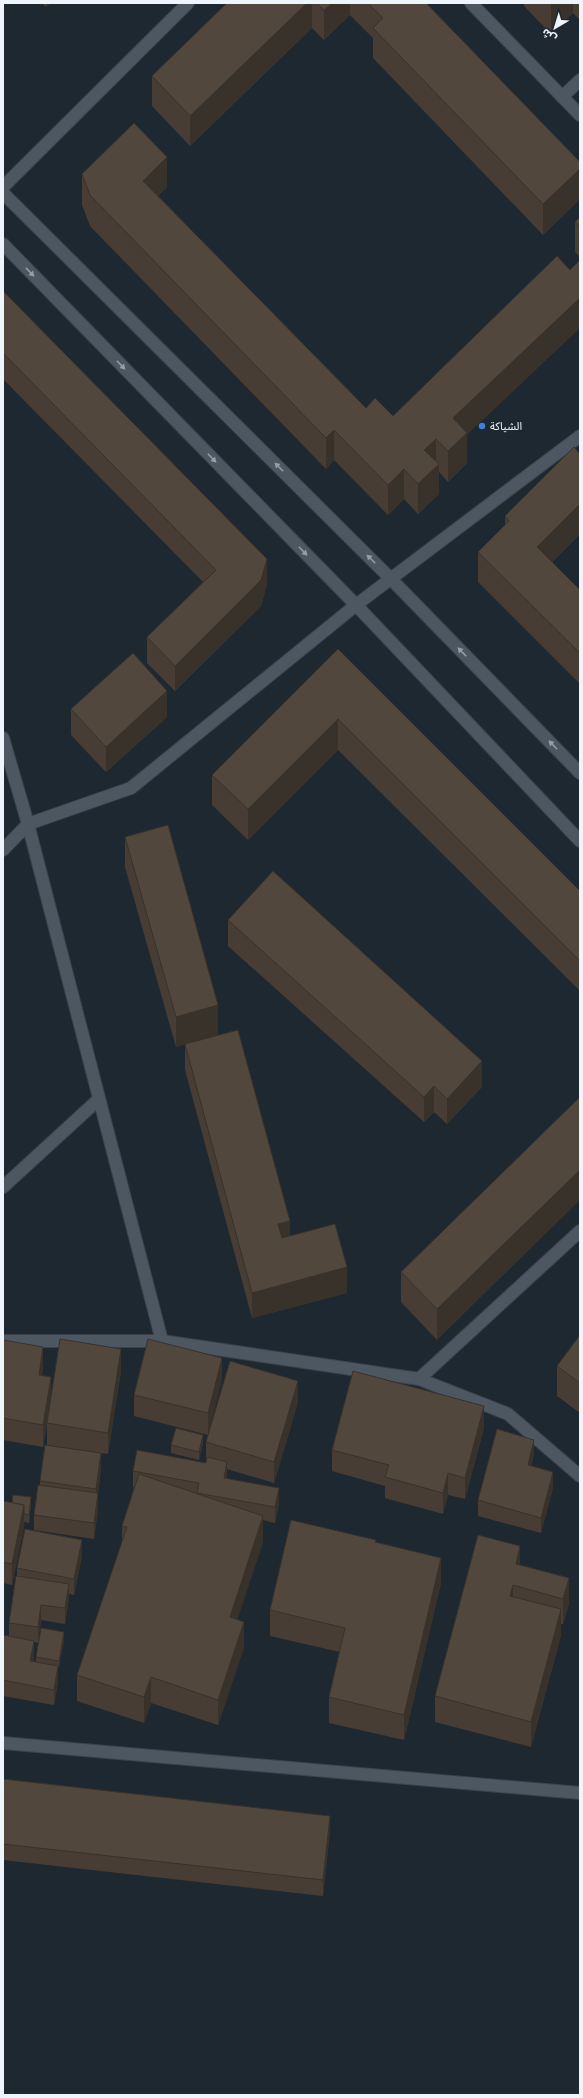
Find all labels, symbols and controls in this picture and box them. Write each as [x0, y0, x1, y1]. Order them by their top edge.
north arrow [535, 8, 575, 48]
text: ش [539, 26, 559, 45]
one-way arrow [25, 267, 35, 277]
one-way arrow [116, 360, 126, 370]
place label: الشياكة [490, 420, 522, 433]
marker: الشياكة [477, 421, 487, 431]
one-way arrow [207, 453, 217, 463]
one-way arrow [274, 462, 284, 472]
one-way arrow [298, 546, 308, 556]
one-way arrow [366, 554, 376, 564]
one-way arrow [457, 647, 467, 657]
one-way arrow [548, 740, 558, 750]

